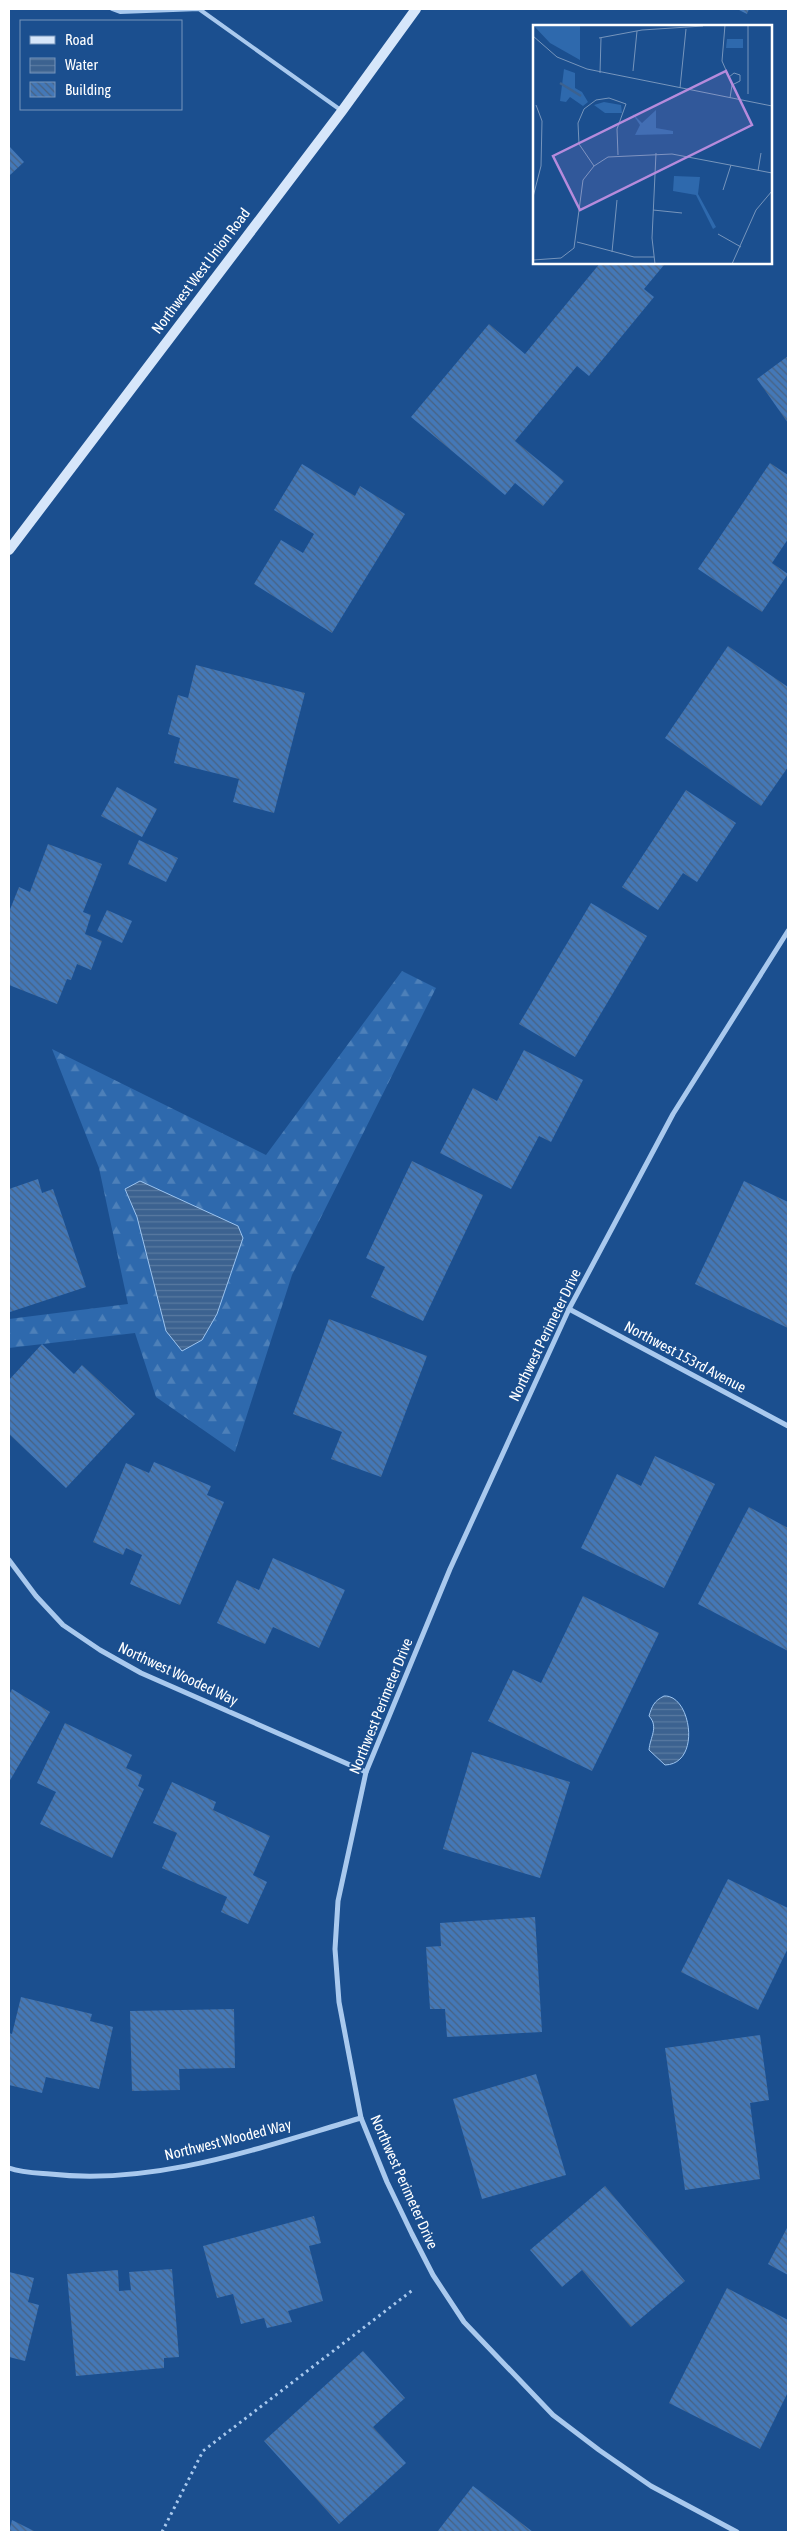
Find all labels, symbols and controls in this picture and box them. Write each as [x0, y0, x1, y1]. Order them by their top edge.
legend [20, 20, 182, 110]
inset map [533, 25, 772, 264]
text: Road [65, 31, 94, 48]
text: Water [65, 56, 98, 73]
text: Building [65, 81, 111, 98]
street label: Northwest West Union Road [148, 205, 253, 337]
street label: Northwest Perimeter Drive [505, 1266, 584, 1404]
street label: Northwest 153rd Avenue [622, 1317, 749, 1396]
street label: Northwest Perimeter Drive [345, 1635, 416, 1776]
street label: Northwest Wooded Way [116, 1638, 241, 1709]
street label: Northwest Perimeter Drive [367, 2112, 442, 2252]
street label: Northwest Wooded Way [163, 2116, 293, 2164]

